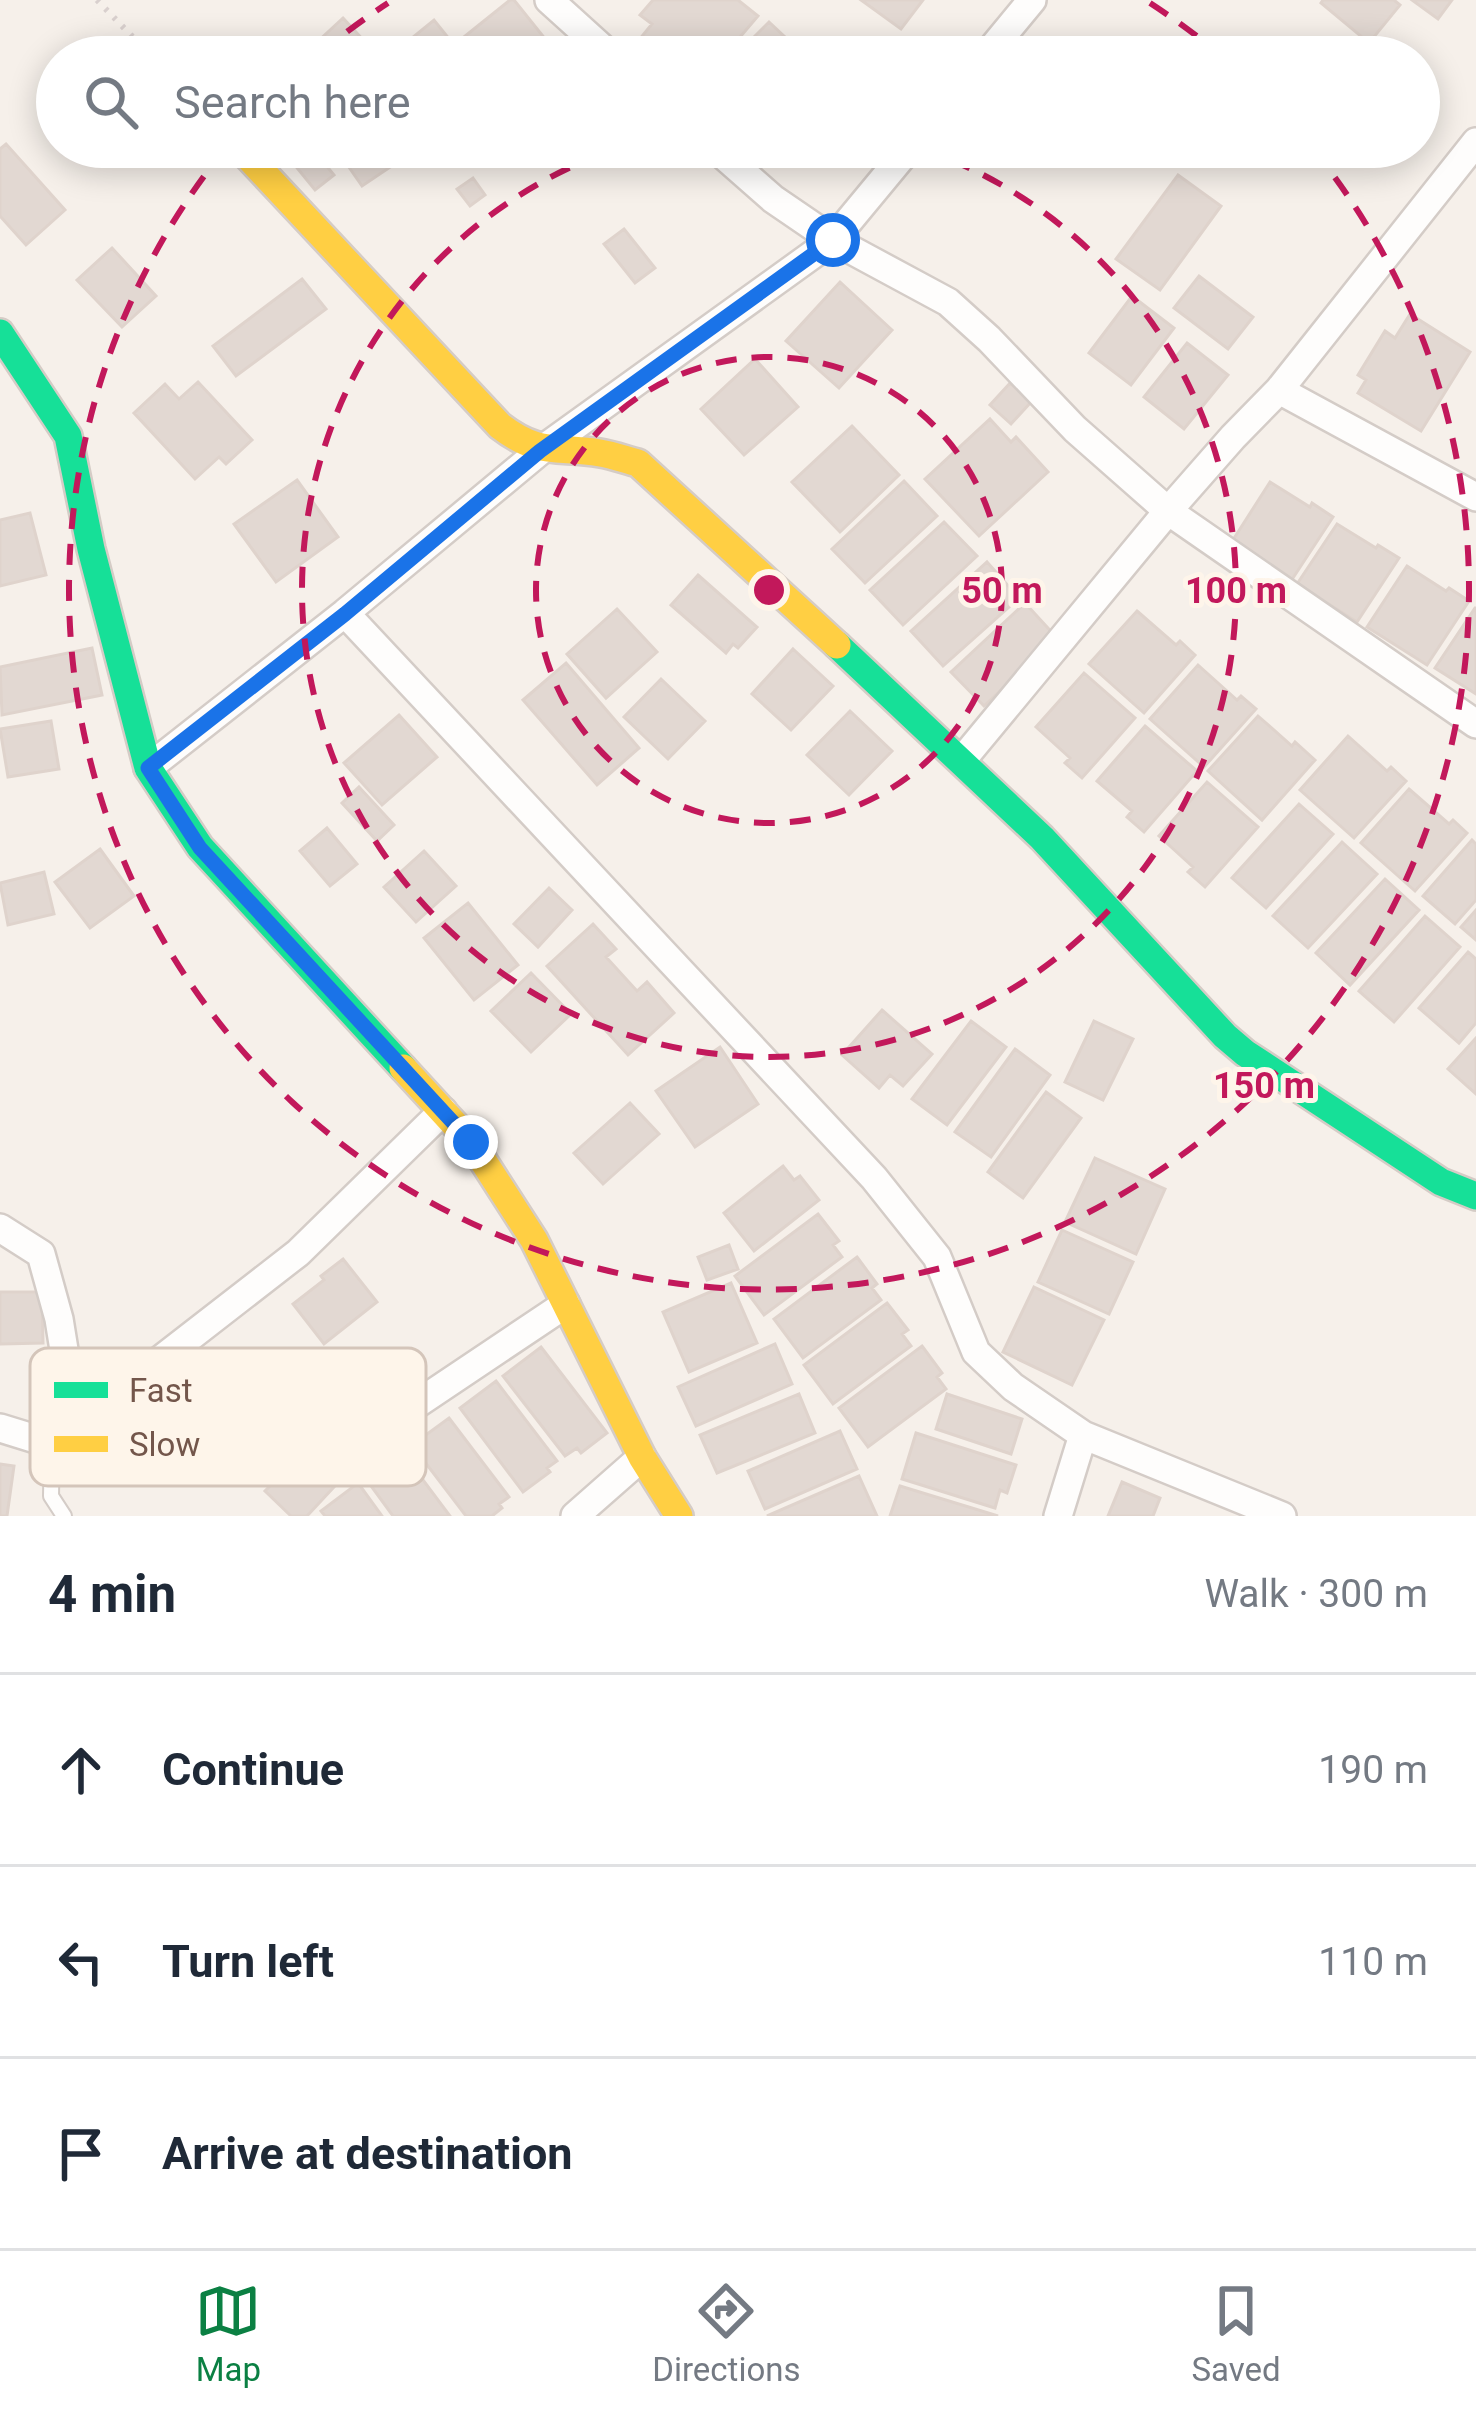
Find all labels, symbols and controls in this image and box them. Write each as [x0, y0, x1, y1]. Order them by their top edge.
search box [36, 36, 1440, 168]
icon: search [78, 69, 144, 135]
text: Search here [174, 76, 411, 129]
route start [806, 213, 860, 267]
centre of rings [748, 569, 790, 611]
text: 50 m [961, 570, 1043, 612]
text: 100 m [1185, 570, 1287, 612]
text: 150 m [1213, 1065, 1315, 1107]
route end [444, 1115, 498, 1169]
legend [30, 1348, 426, 1486]
text: Fast [129, 1371, 192, 1410]
text: Slow [129, 1425, 200, 1464]
text: 4 min [48, 1565, 176, 1624]
text: Walk · 300 m [1204, 1571, 1428, 1617]
icon: ahead [48, 1737, 114, 1803]
text: Continue [162, 1743, 344, 1796]
text: 190 m [1318, 1747, 1428, 1793]
icon: left [48, 1929, 114, 1995]
text: Turn left [162, 1935, 334, 1988]
text: 110 m [1318, 1939, 1428, 1985]
icon: arrive [48, 2121, 114, 2187]
text: Arrive at destination [162, 2127, 573, 2180]
tab: Map [195, 2278, 261, 2389]
tab: Directions [652, 2278, 801, 2389]
tab: Saved [1191, 2278, 1281, 2389]

